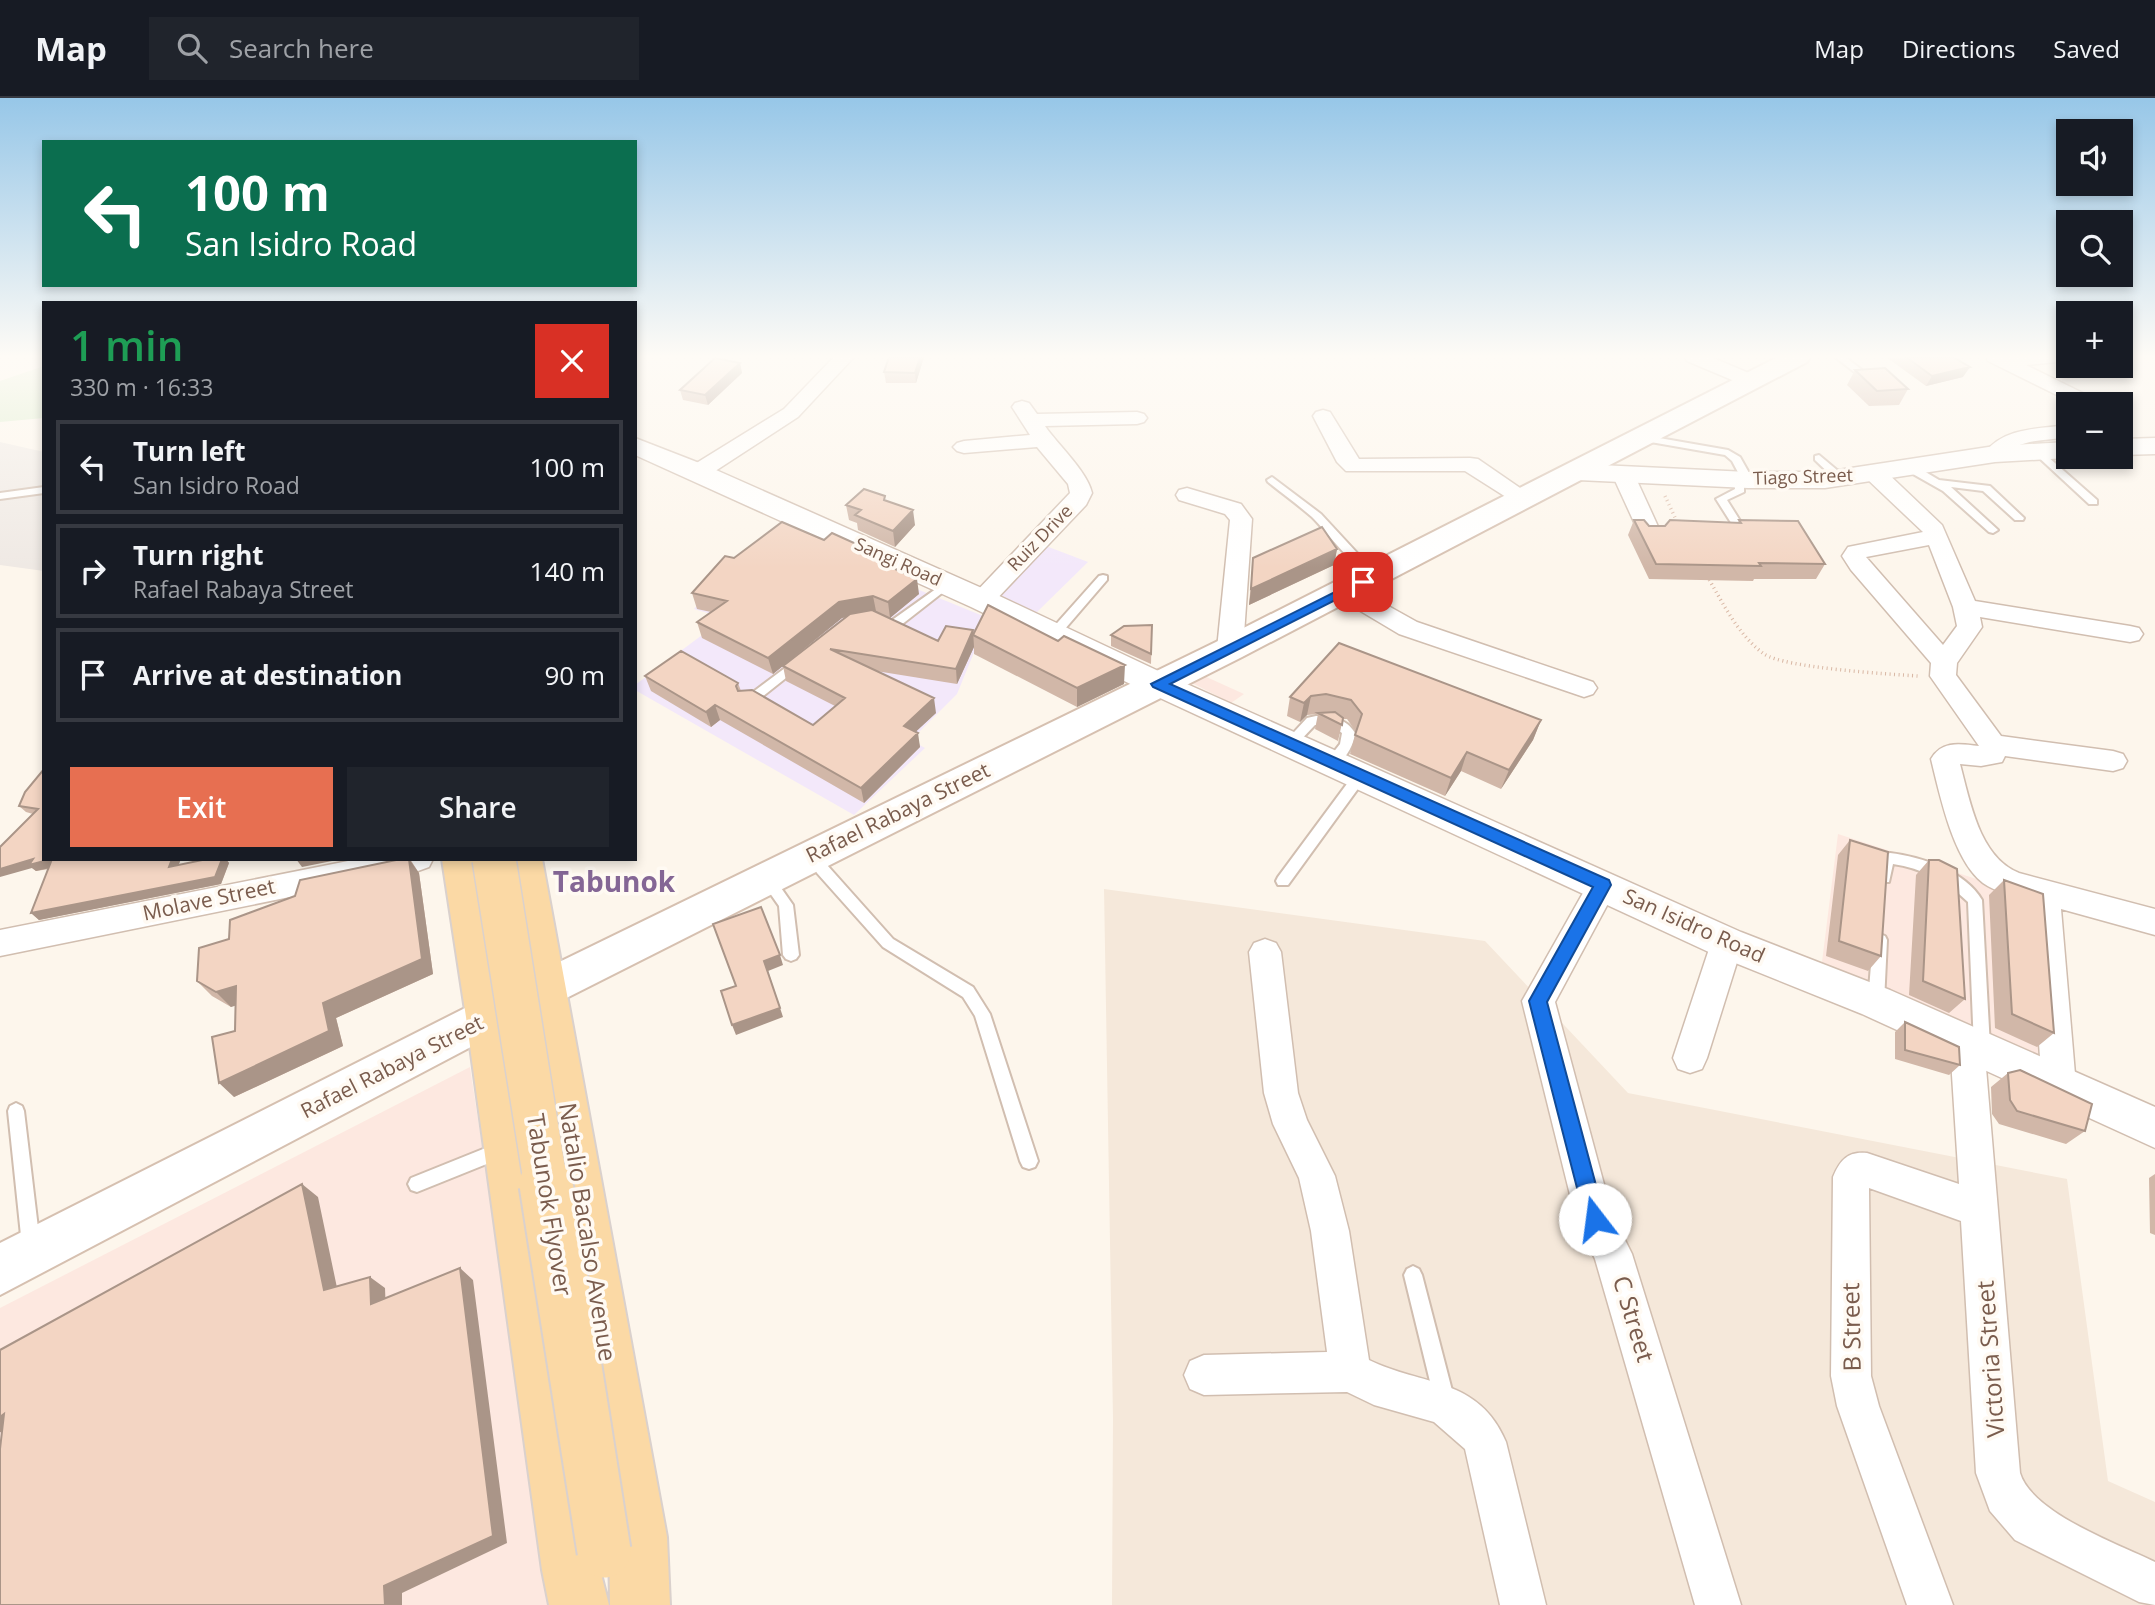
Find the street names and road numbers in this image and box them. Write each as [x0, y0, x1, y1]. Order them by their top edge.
street label: Tiago Street [1753, 462, 1853, 490]
street label: Ruiz Drive [1002, 499, 1077, 576]
street label: Sangi Road [851, 531, 946, 591]
street label: Rafael Rabaya Street [801, 755, 994, 869]
street label: Molave Street [140, 871, 278, 927]
street label: San Isidro Road [1619, 881, 1770, 969]
street label: Rafael Rabaya Street [295, 1008, 488, 1124]
street label: Natalio Bacalso Avenue [552, 1100, 625, 1363]
street label: Tabunok Flyover [520, 1111, 581, 1298]
street label: C Street [1606, 1271, 1663, 1366]
street label: Victoria Street [1968, 1279, 2011, 1439]
street label: B Street [1833, 1282, 1868, 1372]

